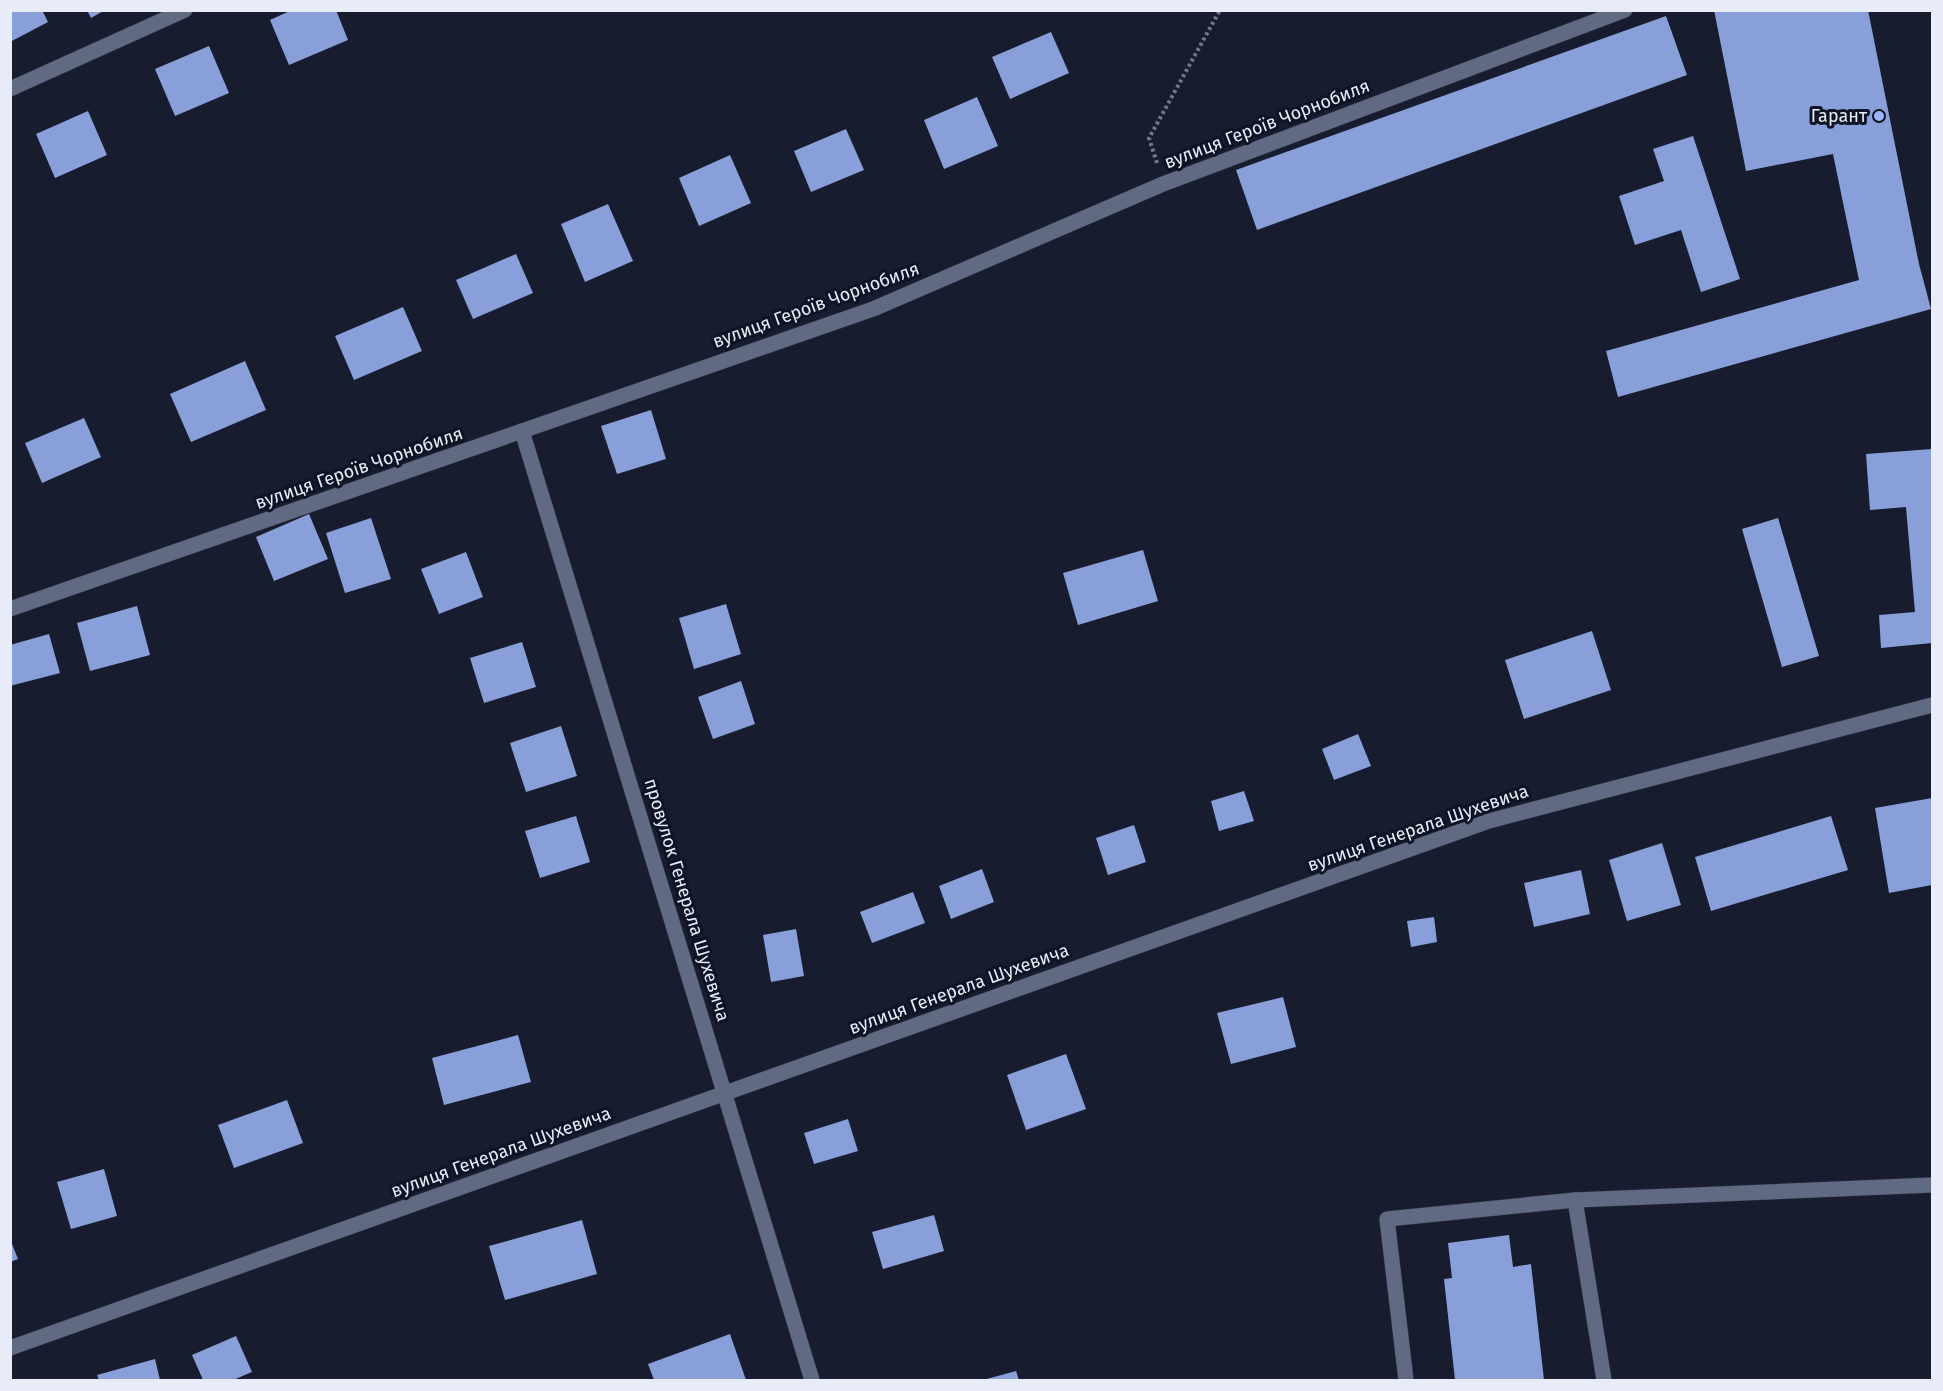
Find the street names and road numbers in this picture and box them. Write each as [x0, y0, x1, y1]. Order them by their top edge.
street label: вулиця Героїв Чорнобиля [1161, 75, 1373, 173]
street label: вулиця Героїв Чорнобиля [710, 257, 922, 353]
street label: вулиця Героїв Чорнобиля [252, 422, 466, 514]
street label: провулок Генерала Шухевича [640, 776, 734, 1024]
street label: вулиця Генерала Шухевича [1305, 780, 1531, 876]
street label: вулиця Генерала Шухевича [846, 939, 1072, 1039]
street label: вулиця Генерала Шухевича [388, 1102, 614, 1202]

